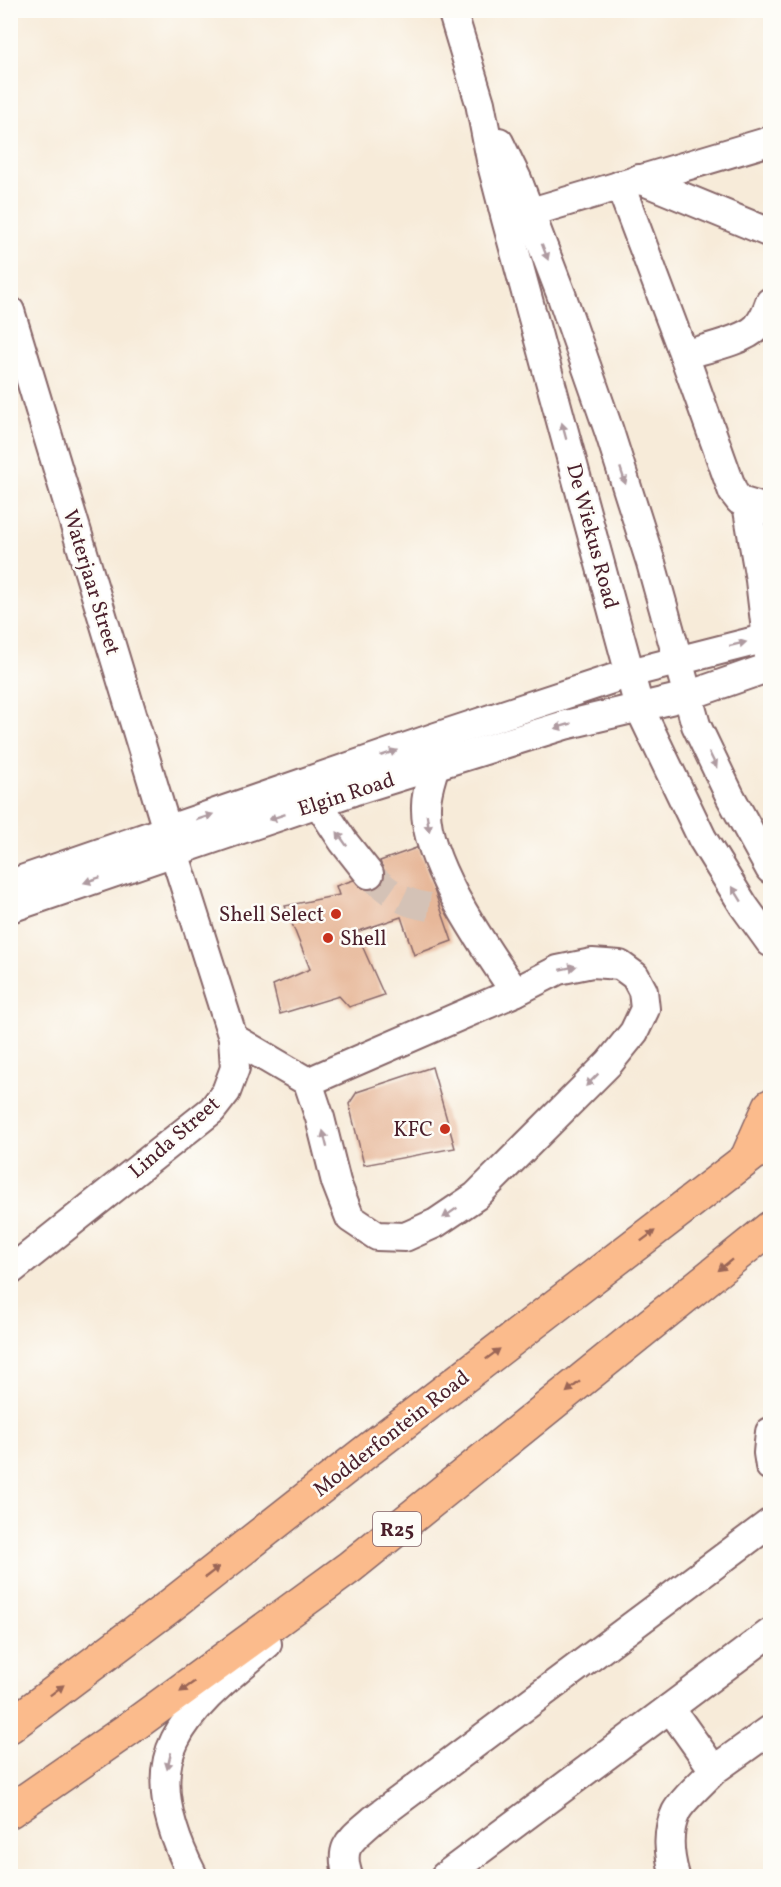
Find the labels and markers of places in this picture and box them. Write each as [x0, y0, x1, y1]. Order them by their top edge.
place label: Shell Select [219, 901, 324, 930]
marker: Shell Select [329, 907, 343, 921]
place label: Shell [340, 925, 387, 954]
marker: Shell [321, 931, 335, 945]
place label: KFC [393, 1116, 433, 1145]
marker: KFC [438, 1122, 452, 1136]

